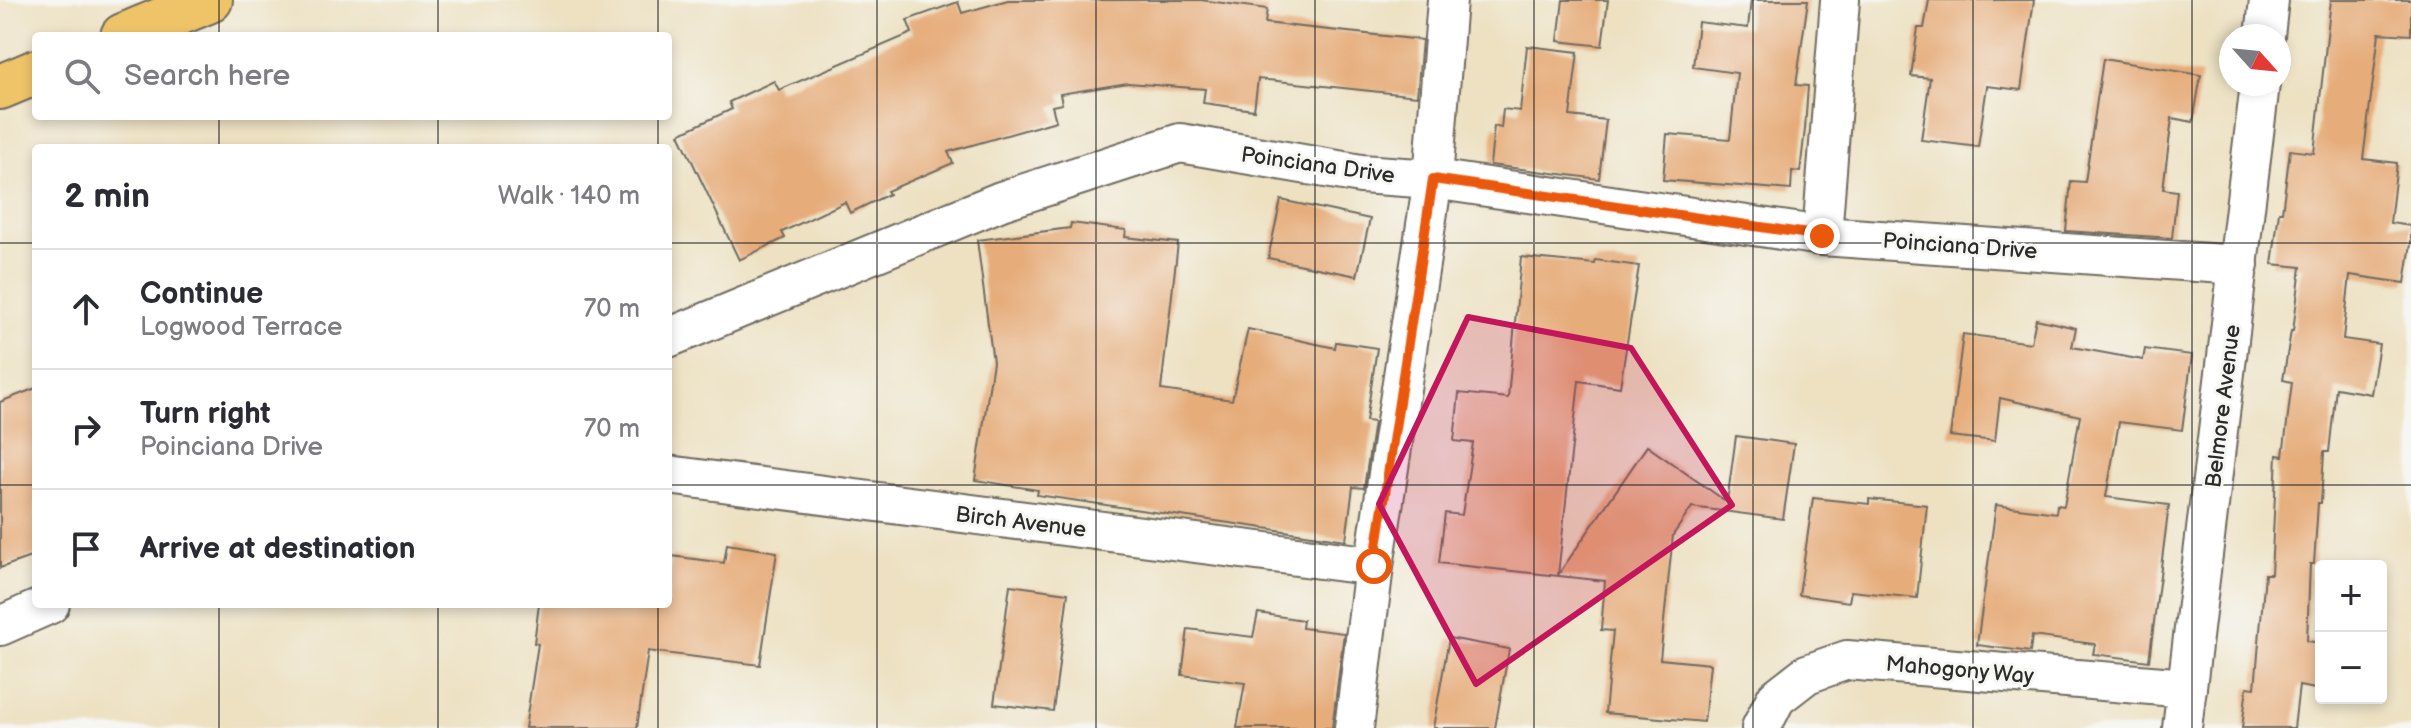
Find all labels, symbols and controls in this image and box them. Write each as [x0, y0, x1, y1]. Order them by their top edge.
north arrow [2219, 24, 2291, 96]
search box [32, 32, 672, 120]
icon: search [60, 54, 104, 98]
text: Search here [124, 58, 290, 94]
street label: Poinciana Drive [1239, 141, 1396, 190]
text: 2 min [64, 176, 150, 217]
text: Walk · 140 m [498, 181, 640, 212]
route end [1804, 218, 1840, 254]
street label: Poinciana Drive [1882, 228, 2038, 265]
text: Continue [140, 276, 263, 312]
icon: ahead [64, 287, 108, 331]
text: 70 m [583, 294, 640, 325]
text: Logwood Terrace [140, 312, 342, 343]
street label: Belmore Avenue [2200, 323, 2247, 489]
text: Turn right [140, 396, 271, 432]
icon: right [64, 407, 108, 451]
text: 70 m [583, 414, 640, 445]
text: Poinciana Drive [140, 432, 323, 463]
street label: Birch Avenue [954, 501, 1088, 544]
icon: arrive [64, 527, 108, 571]
text: Arrive at destination [140, 531, 416, 567]
route start [1356, 548, 1392, 584]
map controls [2315, 560, 2387, 704]
button: + [2315, 560, 2387, 632]
button: − [2315, 632, 2387, 704]
street label: Mahogony Way [1885, 651, 2035, 690]

